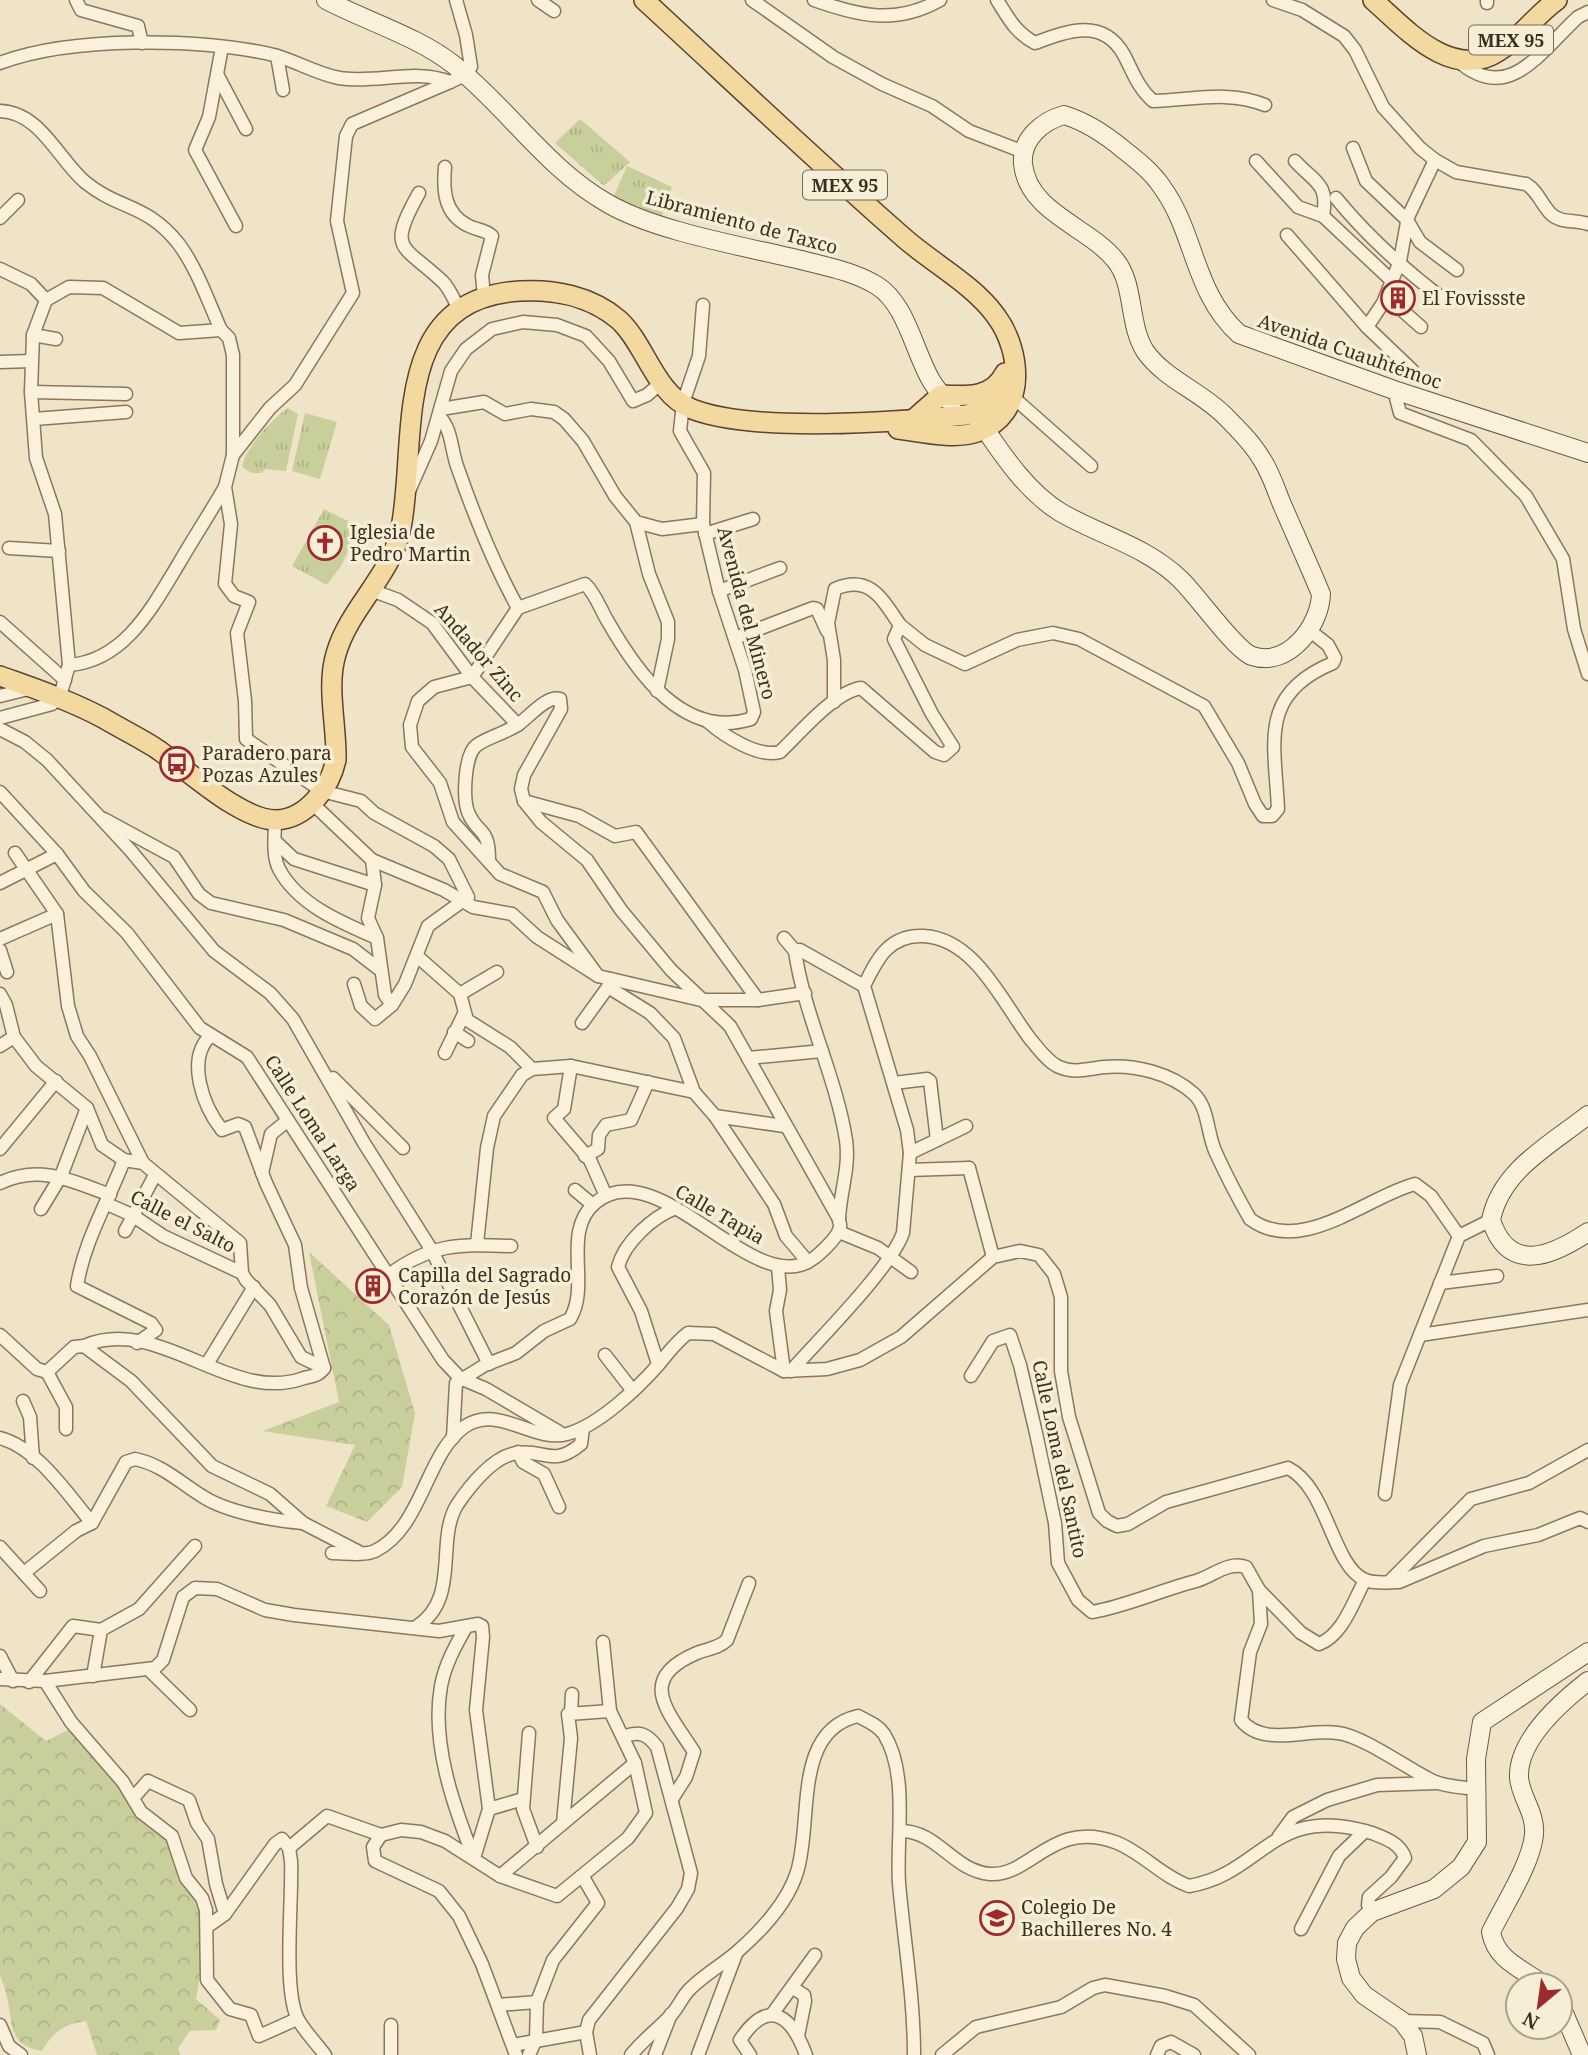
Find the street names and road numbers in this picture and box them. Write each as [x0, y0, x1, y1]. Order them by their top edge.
road number: MEX 95 [1469, 26, 1553, 55]
road number: MEX 95 [803, 170, 887, 200]
street label: Libramiento de Taxco [643, 184, 841, 260]
street label: Avenida Cuauhtémoc [1255, 307, 1445, 395]
street label: Avenida del Minero [711, 524, 783, 702]
street label: Andador Zinc [429, 597, 529, 707]
street label: Calle Loma Larga [259, 1050, 367, 1196]
street label: Calle Tapia [670, 1178, 770, 1250]
street label: Calle el Salto [126, 1183, 240, 1259]
street label: Calle Loma del Santito [1026, 1357, 1094, 1561]

